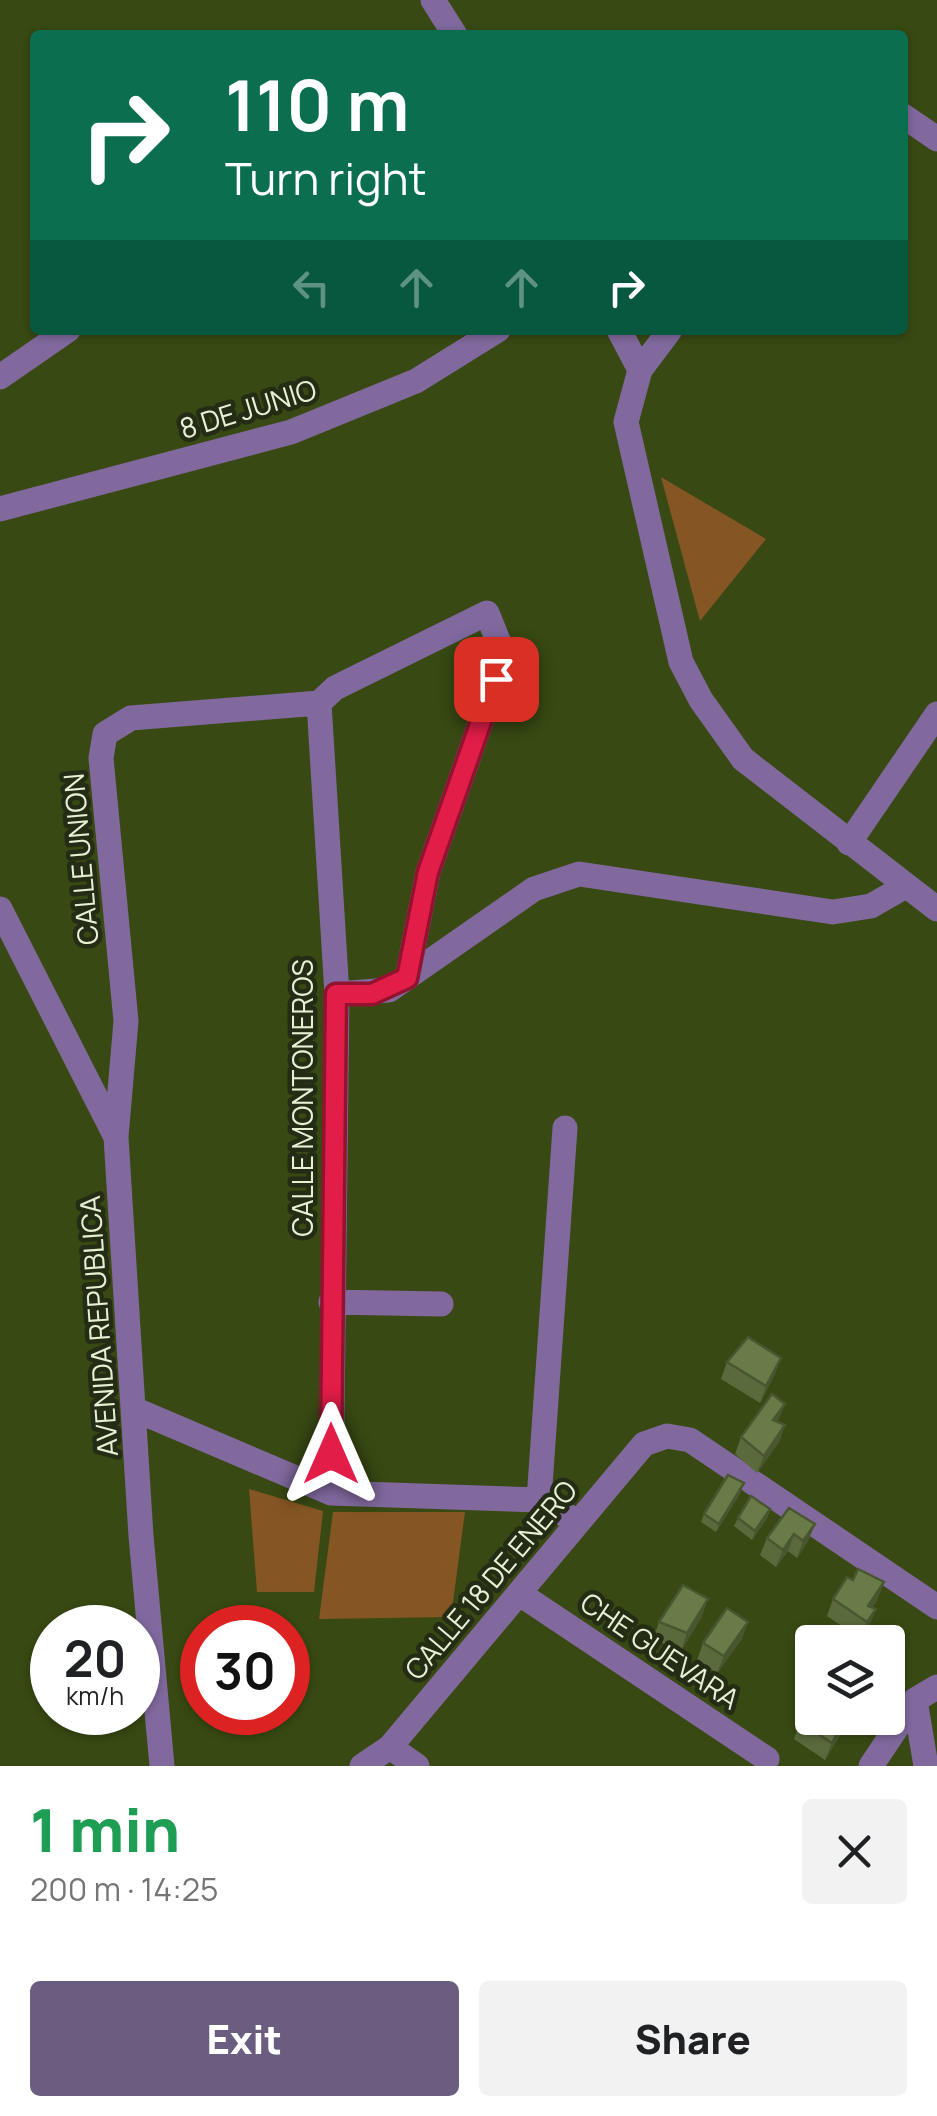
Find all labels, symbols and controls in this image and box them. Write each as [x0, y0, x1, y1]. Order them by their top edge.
text: 110 m [225, 56, 409, 152]
icon: right [60, 70, 190, 200]
text: Turn right [225, 147, 426, 209]
icon: left [284, 260, 339, 315]
icon: ahead [389, 260, 444, 315]
icon: ahead [494, 260, 549, 315]
icon: right [599, 260, 654, 315]
street label: 8 DE JUNIO [175, 369, 321, 447]
pin [454, 637, 539, 722]
icon: arrive [469, 652, 524, 707]
street label: CALLE UNION [54, 772, 106, 946]
street label: CALLE MONTONEROS [283, 959, 321, 1237]
street label: AVENIDA REPUBLICA [70, 1194, 126, 1458]
position arrow [279, 1402, 383, 1506]
street label: CALLE 18 DE ENERO [395, 1472, 585, 1687]
street label: CHE GUEVARA [574, 1583, 748, 1718]
speed limit sign: 30 [180, 1605, 310, 1735]
text: 20 [64, 1624, 126, 1692]
map controls [795, 1625, 905, 1735]
button: layers [795, 1625, 905, 1735]
text: km/h [66, 1678, 124, 1713]
text: 1 min [30, 1788, 180, 1870]
button: close [802, 1799, 907, 1904]
text: 200 m · 14:25 [30, 1867, 219, 1911]
button: Exit [30, 1981, 459, 2096]
button: Share [479, 1981, 907, 2096]

